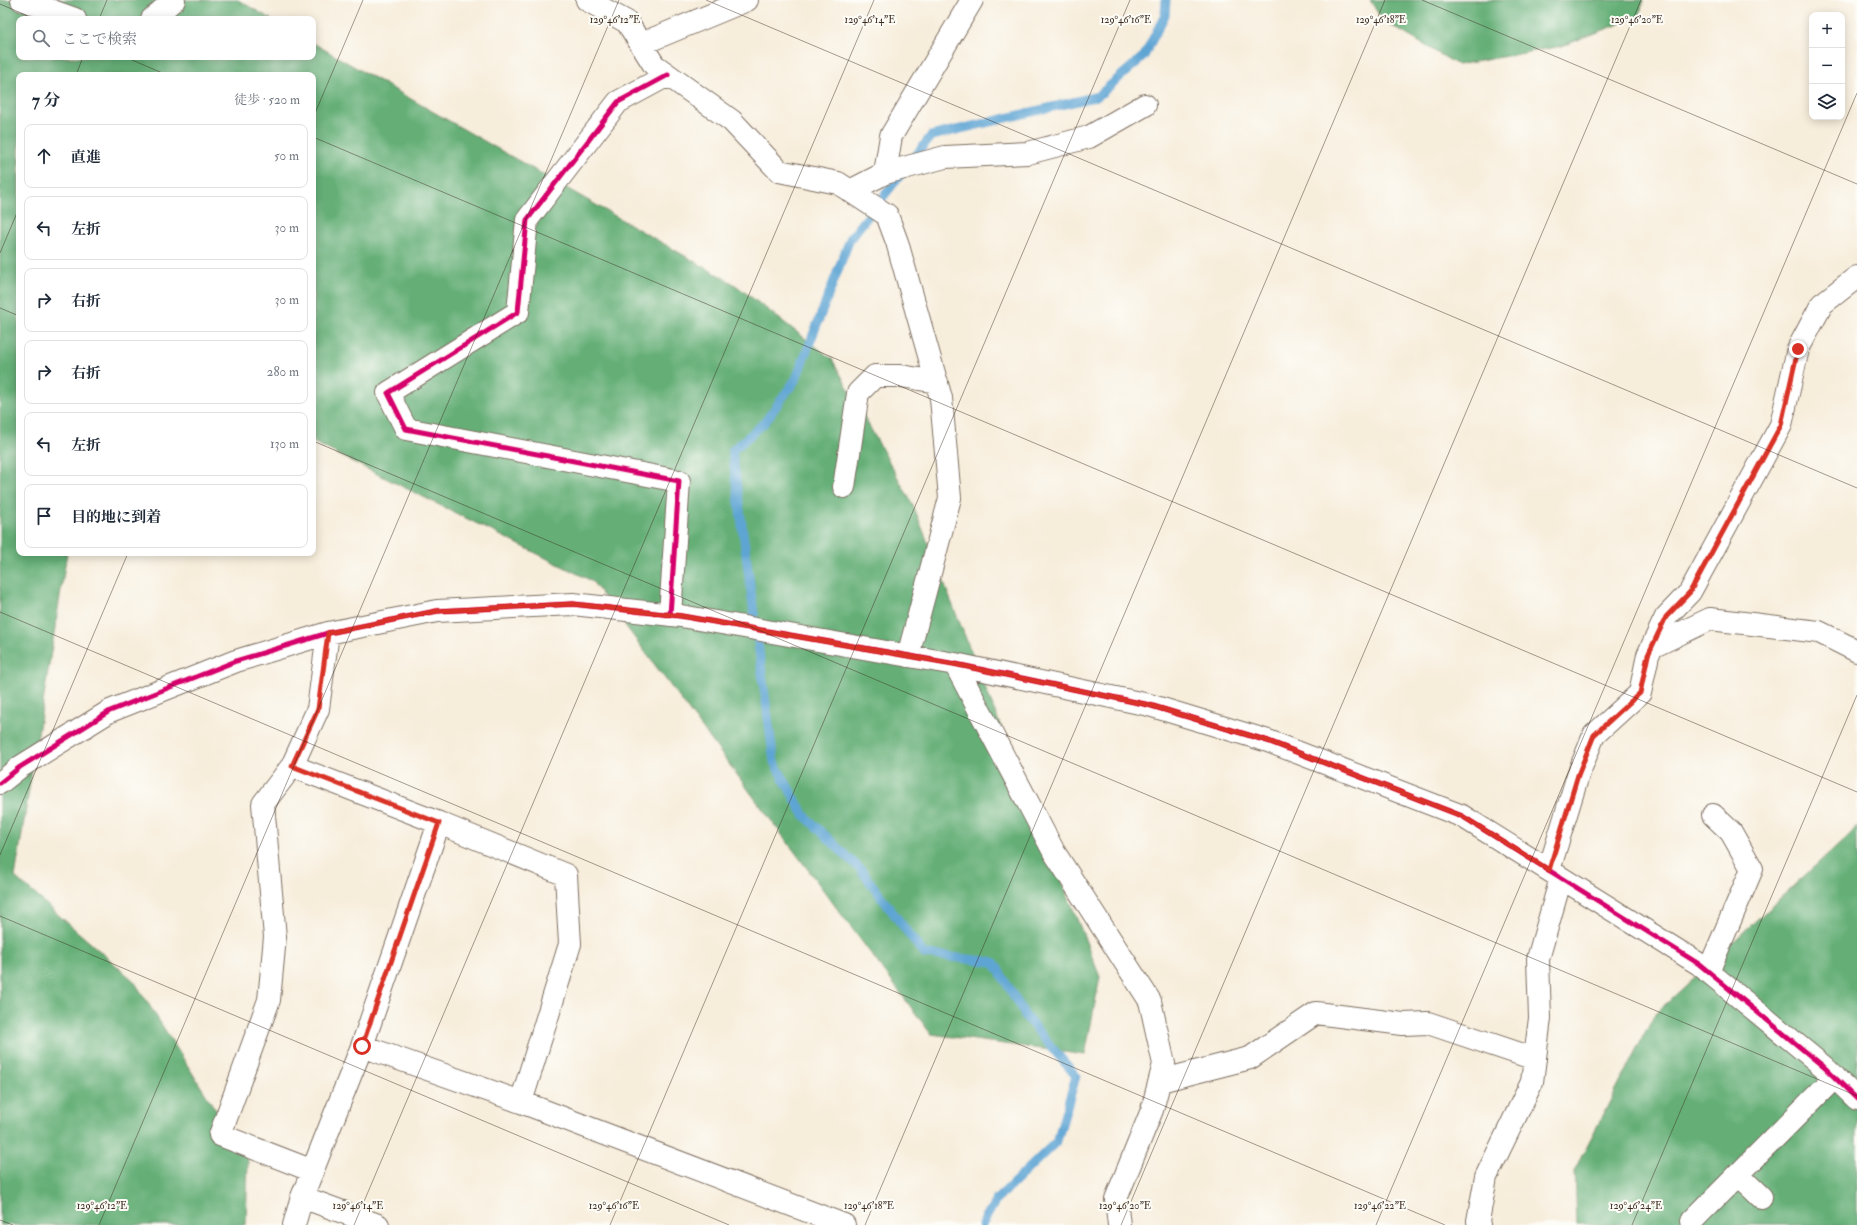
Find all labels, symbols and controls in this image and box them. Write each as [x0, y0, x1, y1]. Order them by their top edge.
map controls [1809, 12, 1845, 120]
button: + [1809, 12, 1845, 48]
text: 129°46'12"E [590, 14, 640, 26]
text: 129°46'14"E [845, 14, 895, 26]
text: 129°46'16"E [1101, 14, 1151, 26]
text: 129°46'18"E [1356, 14, 1406, 26]
text: 129°46'20"E [1611, 14, 1663, 26]
search box [16, 16, 316, 60]
icon: search [30, 27, 52, 49]
text: ここで検索 [62, 30, 137, 49]
button: − [1809, 48, 1845, 84]
button: layers [1809, 84, 1845, 120]
text: 7 分 [32, 90, 60, 111]
text: 徒歩 · 520 m [234, 92, 300, 108]
icon: ahead [33, 145, 55, 167]
text: 直進 [71, 148, 101, 167]
text: 50 m [274, 148, 299, 164]
icon: left [33, 217, 55, 239]
text: 左折 [71, 220, 101, 239]
text: 30 m [275, 220, 299, 236]
icon: right [33, 289, 55, 311]
text: 右折 [71, 292, 101, 311]
text: 30 m [275, 292, 299, 308]
route end [1789, 340, 1807, 358]
icon: right [33, 361, 55, 383]
text: 右折 [71, 364, 101, 383]
text: 280 m [267, 364, 299, 380]
icon: left [33, 433, 55, 455]
text: 左折 [71, 436, 101, 455]
text: 130 m [270, 436, 299, 452]
icon: arrive [33, 505, 55, 527]
text: 目的地に到着 [71, 508, 161, 527]
route start [353, 1037, 371, 1055]
text: 129°46'12"E [77, 1200, 127, 1212]
text: 129°46'14"E [333, 1200, 383, 1212]
text: 129°46'16"E [589, 1200, 639, 1212]
text: 129°46'18"E [844, 1200, 894, 1212]
text: 129°46'20"E [1099, 1200, 1151, 1212]
text: 129°46'22"E [1354, 1200, 1406, 1212]
text: 129°46'24"E [1610, 1200, 1662, 1212]

